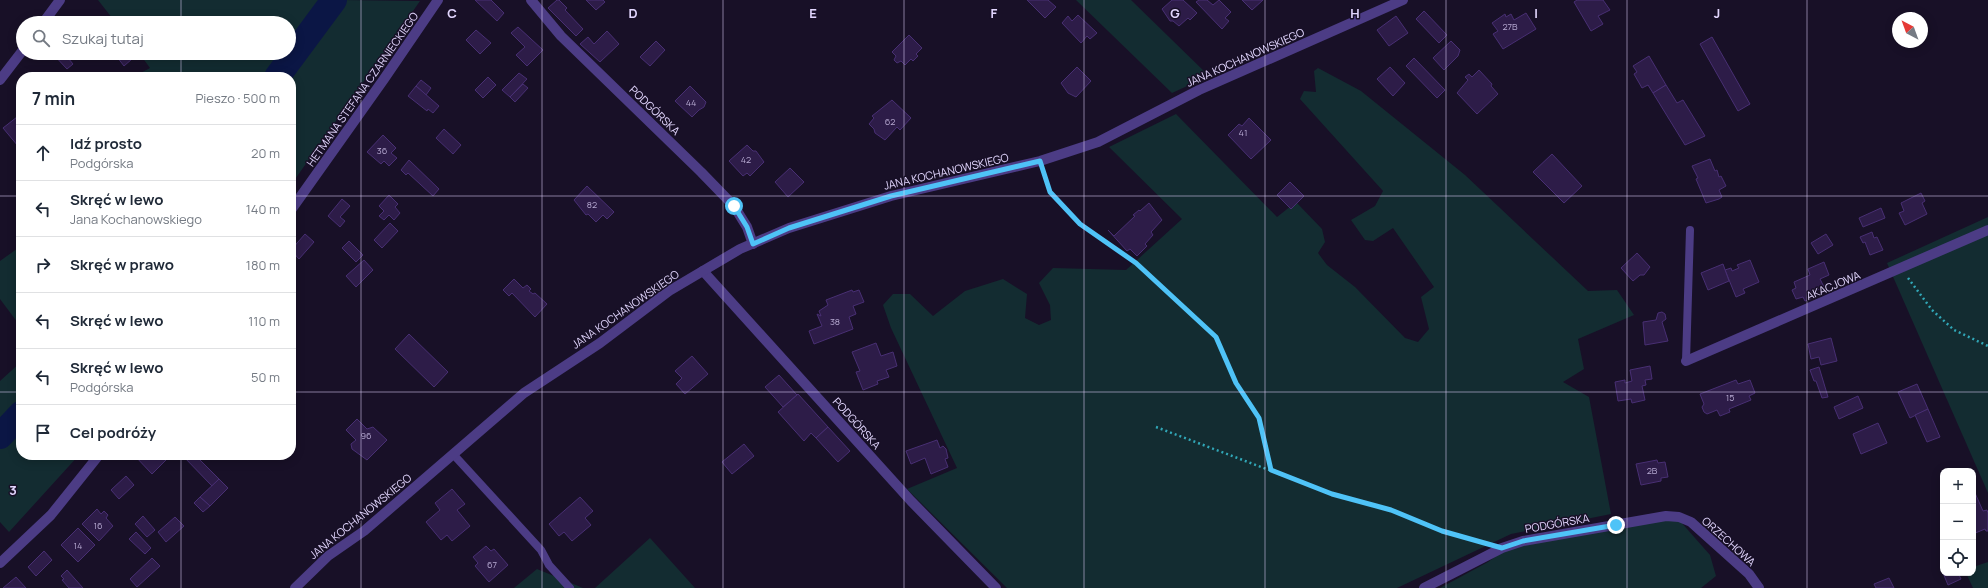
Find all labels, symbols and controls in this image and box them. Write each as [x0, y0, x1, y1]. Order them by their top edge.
text: C [447, 4, 457, 22]
text: D [628, 4, 638, 22]
text: E [809, 4, 817, 22]
text: F [991, 4, 998, 22]
text: G [1170, 4, 1180, 22]
text: H [1350, 4, 1360, 22]
text: I [1534, 4, 1538, 22]
text: J [1714, 4, 1720, 22]
street label: HETMANA STEFANA CZARNIECKIEGO [303, 9, 421, 169]
north arrow [1892, 12, 1928, 48]
search box [16, 16, 296, 60]
house number: 27B [1502, 20, 1518, 33]
street label: JANA KOCHANOWSKIEGO [1184, 24, 1306, 90]
icon: search [30, 27, 52, 49]
text: Szukaj tutaj [62, 28, 144, 49]
street label: PODGÓRSKA [626, 82, 684, 138]
text: 7 min [32, 87, 75, 110]
text: Pieszo · 500 m [195, 89, 280, 107]
house number: 44 [686, 96, 696, 109]
house number: 62 [885, 115, 895, 128]
house number: 41 [1239, 126, 1247, 139]
text: Idź prosto [70, 133, 142, 154]
icon: ahead [32, 142, 54, 164]
text: 20 m [251, 144, 280, 162]
house number: 36 [377, 144, 388, 157]
street label: JANA KOCHANOWSKIEGO [882, 149, 1010, 193]
house number: 42 [741, 153, 751, 166]
text: Podgórska [70, 154, 134, 172]
text: Skręć w lewo [70, 189, 164, 210]
route start [725, 197, 743, 215]
icon: left [32, 198, 54, 220]
house number: 82 [587, 198, 597, 211]
text: 140 m [246, 200, 280, 218]
text: Jana Kochanowskiego [70, 210, 202, 228]
icon: right [32, 254, 54, 276]
text: Skręć w prawo [70, 254, 174, 275]
text: 180 m [246, 256, 280, 274]
street label: JANA KOCHANOWSKIEGO [568, 266, 682, 352]
street label: AKACJOWA [1804, 267, 1862, 303]
icon: left [32, 310, 54, 332]
text: Skręć w lewo [70, 310, 164, 331]
text: 110 m [248, 312, 280, 330]
house number: 38 [830, 315, 840, 328]
text: Skręć w lewo [70, 357, 164, 378]
icon: left [32, 366, 54, 388]
text: 50 m [251, 368, 280, 386]
text: Podgórska [70, 378, 134, 396]
house number: 15 [1726, 391, 1734, 404]
street label: PODGÓRSKA [830, 394, 884, 452]
icon: arrive [32, 422, 54, 444]
text: Cel podróży [70, 422, 156, 443]
house number: 96 [360, 429, 372, 442]
house number: 2B [1647, 464, 1658, 477]
map controls [1940, 468, 1976, 576]
button: + [1940, 468, 1976, 504]
street label: JANA KOCHANOWSKIEGO [306, 470, 414, 562]
text: 3 [9, 481, 17, 499]
button: − [1940, 504, 1976, 540]
street label: PODGÓRSKA [1524, 510, 1590, 536]
street label: ORZECHOWA [1699, 513, 1759, 569]
route end [1607, 516, 1625, 534]
house number: 16 [93, 519, 103, 532]
house number: 14 [74, 539, 82, 552]
button: locate [1940, 540, 1976, 576]
house number: 67 [487, 558, 498, 571]

